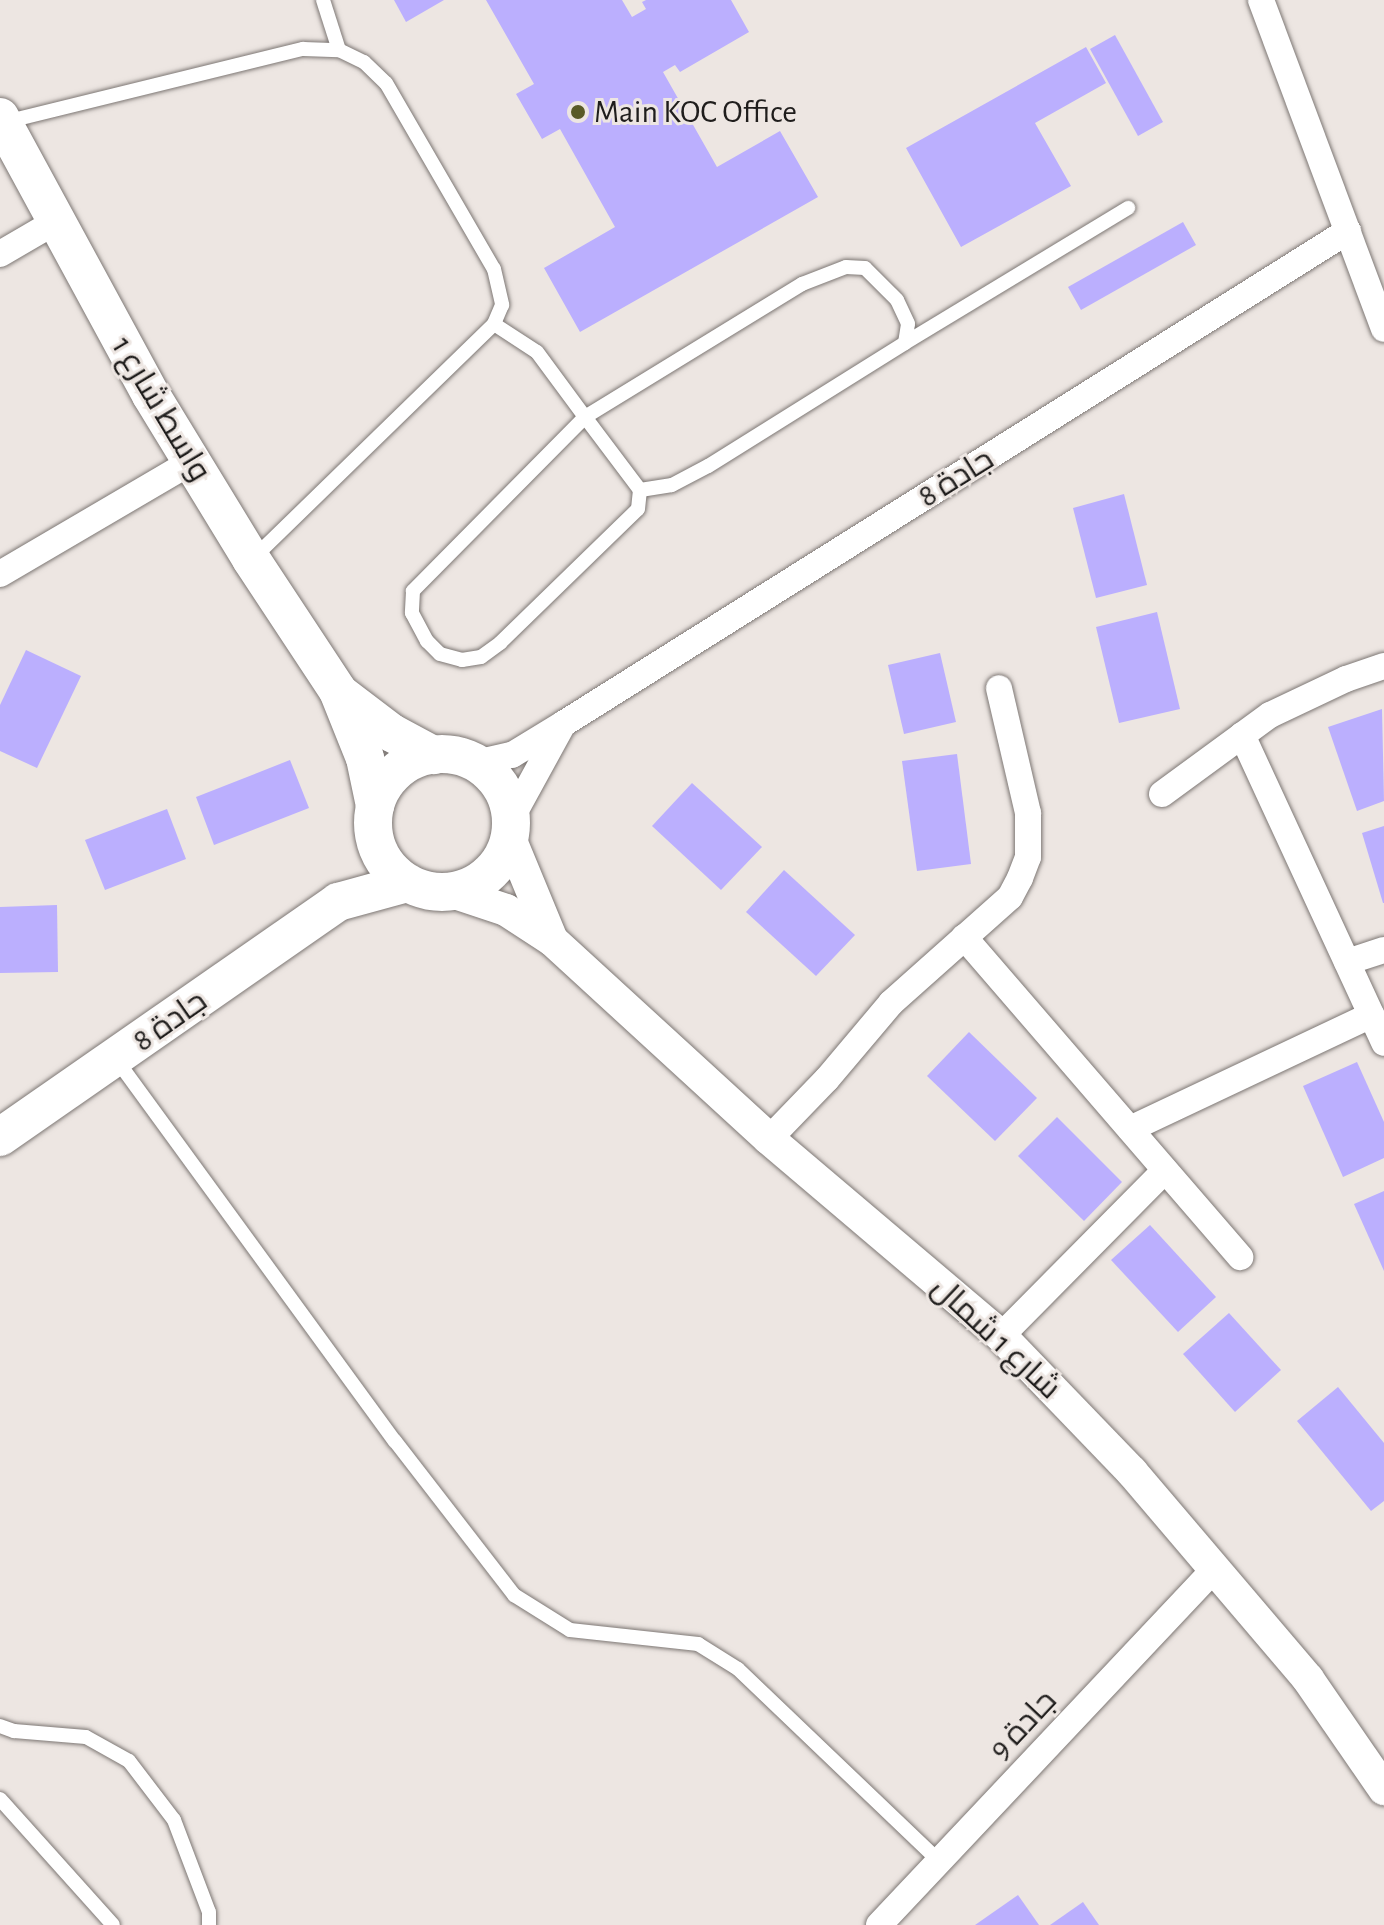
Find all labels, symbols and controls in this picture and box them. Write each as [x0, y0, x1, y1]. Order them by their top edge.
place label: Main KOC Office [594, 93, 797, 131]
marker: Main KOC Office [569, 103, 587, 121]
street label: واسط شارع 1 [103, 330, 219, 488]
street label: جادة 8 [911, 440, 1001, 516]
street label: جادة 8 [125, 982, 215, 1060]
street label: شارع 1 شمال [924, 1269, 1068, 1407]
street label: جادة 9 [981, 1682, 1065, 1768]

